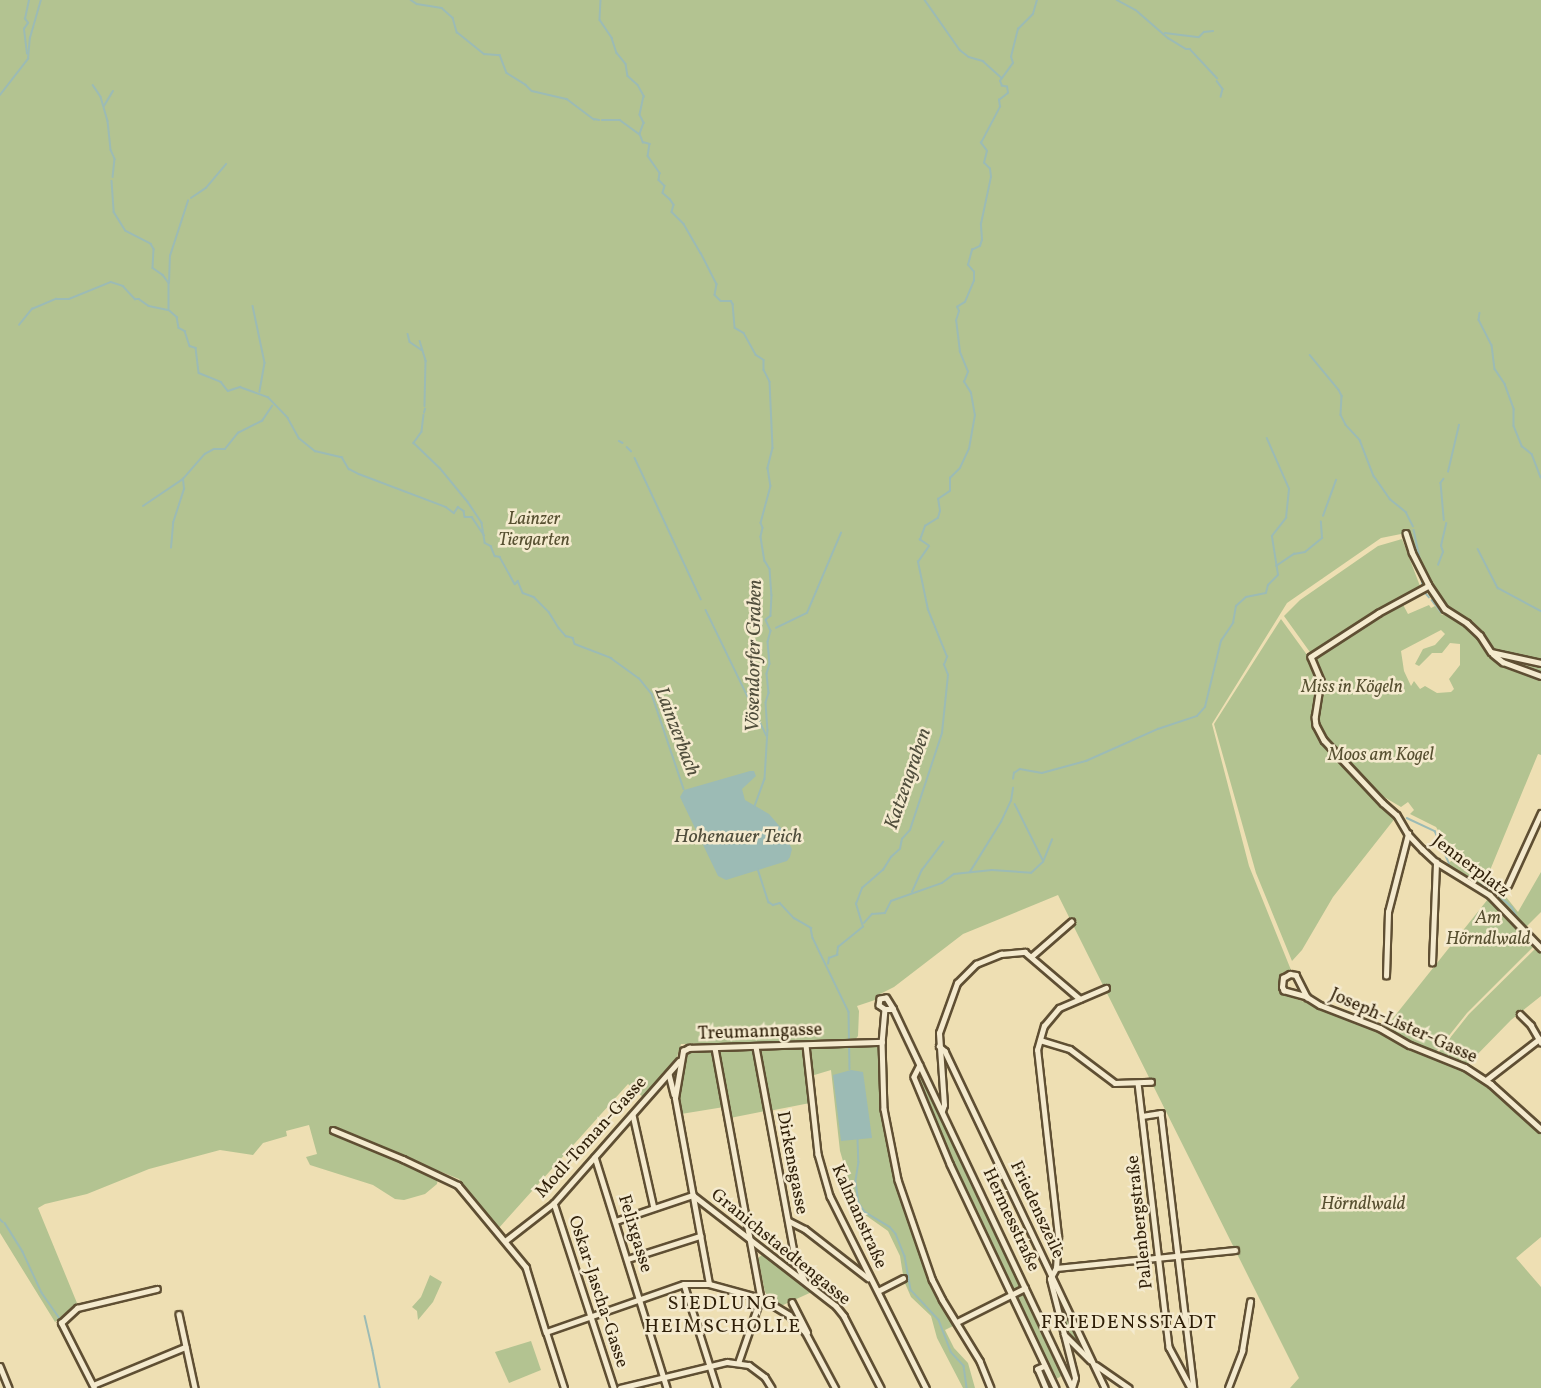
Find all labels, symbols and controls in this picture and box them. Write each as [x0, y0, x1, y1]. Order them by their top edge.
park label: Lainzer Tiergarten [498, 510, 570, 552]
water label: Vösendorfer Graben [742, 579, 768, 733]
park label: Miss in Kögeln [1301, 677, 1403, 699]
water label: Lainzerbach [648, 684, 704, 780]
water label: Katzengraben [880, 725, 938, 833]
park label: Moos am Kogel [1328, 745, 1434, 767]
water label: Hohenauer Teich [674, 825, 802, 849]
street label: Jennerplatz [1427, 831, 1513, 903]
park label: Am Hörndlwald [1446, 909, 1530, 952]
street label: Joseph-Lister-Gasse [1326, 985, 1480, 1069]
street label: Treumanngasse [697, 1020, 823, 1046]
street label: Modl-Toman-Gasse [532, 1073, 652, 1203]
street label: Dirkensgasse [770, 1110, 812, 1216]
street label: Pallenbergstraße [1123, 1154, 1159, 1290]
street label: Friedenszeile [1004, 1158, 1068, 1262]
street label: Kalmanstraße [825, 1161, 891, 1273]
street label: Hermesstraße [977, 1165, 1043, 1275]
street label: Granichstaedtengasse [706, 1185, 854, 1311]
street label: Felixgasse [612, 1193, 656, 1275]
park label: Hörndlwald [1321, 1194, 1405, 1216]
street label: Oskar-Jascha-Gasse [562, 1213, 632, 1371]
district label: SIEDLUNG HEIMSCHOLLE [644, 1293, 802, 1340]
district label: FRIEDENSSTADT [1041, 1311, 1217, 1335]

